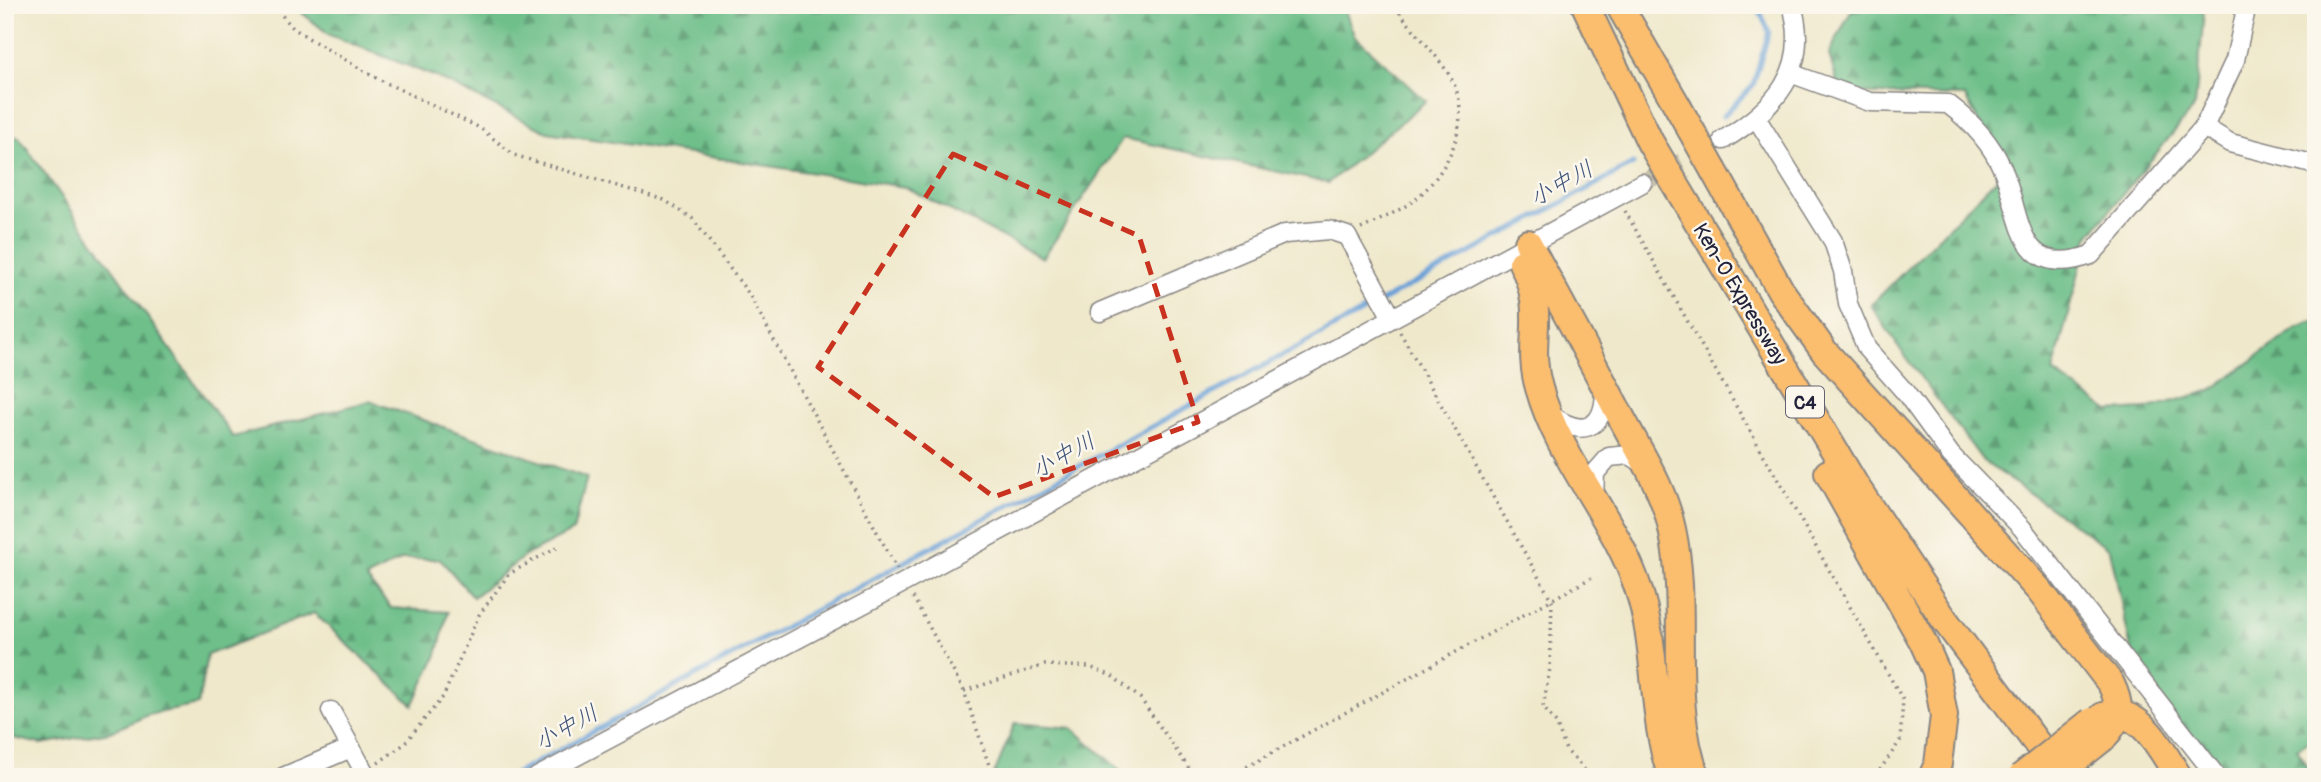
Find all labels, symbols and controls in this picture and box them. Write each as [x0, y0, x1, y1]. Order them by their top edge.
water label: 小中川 [1524, 154, 1598, 213]
street label: Ken-O Expressway [1687, 218, 1793, 370]
road number: C4 [1786, 386, 1824, 418]
water label: 小中川 [1026, 426, 1100, 485]
water label: 小中川 [529, 698, 603, 757]

